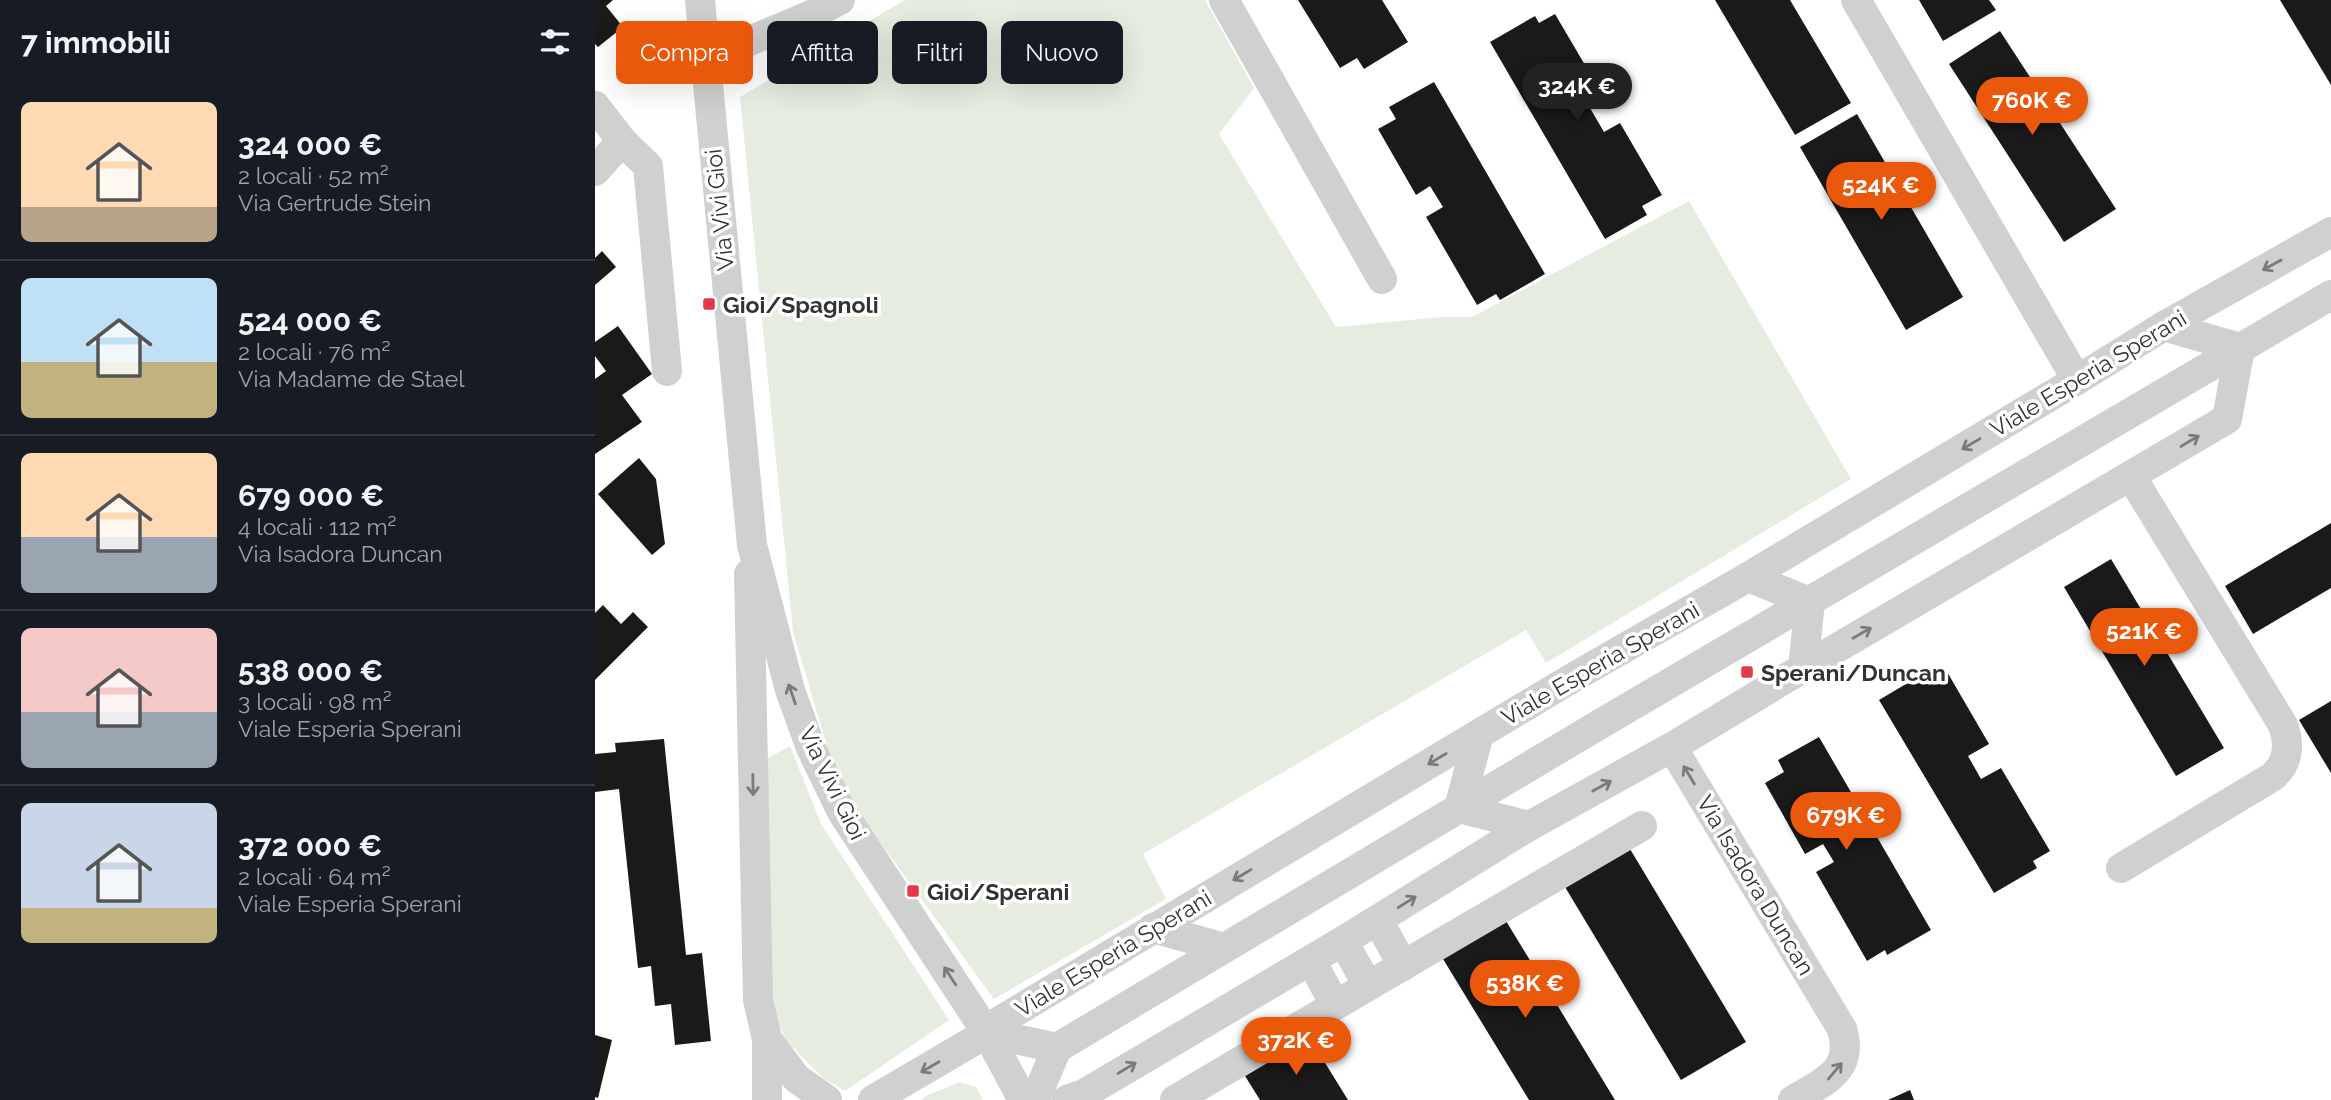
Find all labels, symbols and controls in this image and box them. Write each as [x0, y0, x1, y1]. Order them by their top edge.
chip: Compra [616, 21, 753, 84]
chip: Affitta [767, 21, 878, 84]
chip: Filtri [892, 21, 987, 84]
chip: Nuovo [1001, 21, 1123, 84]
icon: filters [536, 23, 574, 61]
text: 7 immobili [21, 25, 171, 60]
pin: 324K € [1520, 64, 1634, 123]
text: 324K € [1538, 72, 1616, 99]
pin: 760K € [1975, 78, 2089, 137]
text: 760K € [1992, 86, 2072, 113]
text: 324 000 € [238, 127, 382, 162]
icon: home [77, 130, 161, 214]
street label: Via Vivi Gioi [699, 148, 739, 272]
text: 2 locali · 52 m² [238, 162, 389, 189]
pin: 524K € [1824, 162, 1938, 222]
text: 524K € [1842, 171, 1920, 198]
text: Via Gertrude Stein [238, 189, 431, 216]
one-way arrow [2262, 258, 2282, 272]
place label: Gioi/Spagnoli [723, 291, 879, 318]
marker: Gioi/Spagnoli [701, 296, 717, 312]
text: 524 000 € [238, 303, 382, 338]
street label: Viale Esperia Sperani [1985, 304, 2191, 442]
icon: home [77, 306, 161, 390]
text: 2 locali · 76 m² [238, 338, 390, 365]
text: Via Madame de Stael [238, 365, 464, 392]
one-way arrow [2179, 434, 2199, 448]
one-way arrow [1961, 437, 1981, 451]
text: 679 000 € [238, 478, 384, 513]
icon: home [77, 481, 161, 565]
text: 4 locali · 112 m² [238, 513, 396, 540]
text: Via Isadora Duncan [238, 540, 443, 567]
street label: Viale Esperia Sperani [1496, 595, 1704, 731]
pin: 521K € [2087, 608, 2201, 668]
text: 521K € [2106, 617, 2182, 644]
one-way arrow [1851, 626, 1871, 640]
text: 538 000 € [238, 653, 383, 688]
icon: home [77, 656, 161, 740]
place label: Sperani/Duncan [1761, 659, 1946, 686]
marker: Sperani/Duncan [1739, 664, 1755, 680]
one-way arrow [785, 683, 797, 705]
text: 3 locali · 98 m² [238, 688, 392, 715]
text: Viale Esperia Sperani [238, 715, 462, 742]
street label: Via Vivi Gioi [794, 722, 872, 844]
one-way arrow [1428, 752, 1448, 766]
one-way arrow [1682, 766, 1696, 786]
one-way arrow [747, 773, 760, 796]
one-way arrow [1592, 779, 1612, 793]
street label: Via Isadora Duncan [1692, 790, 1820, 980]
pin: 679K € [1789, 792, 1903, 852]
text: 679K € [1806, 801, 1886, 828]
text: 372 000 € [238, 828, 382, 863]
icon: home [77, 831, 161, 915]
text: 2 locali · 64 m² [238, 863, 391, 890]
one-way arrow [1232, 868, 1252, 882]
place label: Gioi/Sperani [927, 878, 1069, 905]
marker: Gioi/Sperani [905, 883, 921, 899]
street label: Viale Esperia Sperani [1010, 884, 1216, 1022]
text: Viale Esperia Sperani [238, 890, 462, 917]
one-way arrow [1396, 894, 1416, 908]
pin: 538K € [1468, 960, 1582, 1020]
one-way arrow [943, 967, 957, 986]
text: 538K € [1486, 969, 1564, 996]
pin: 372K € [1239, 1018, 1353, 1077]
text: 372K € [1257, 1026, 1335, 1053]
one-way arrow [921, 1060, 941, 1074]
one-way arrow [1117, 1061, 1137, 1075]
one-way arrow [1827, 1062, 1843, 1080]

